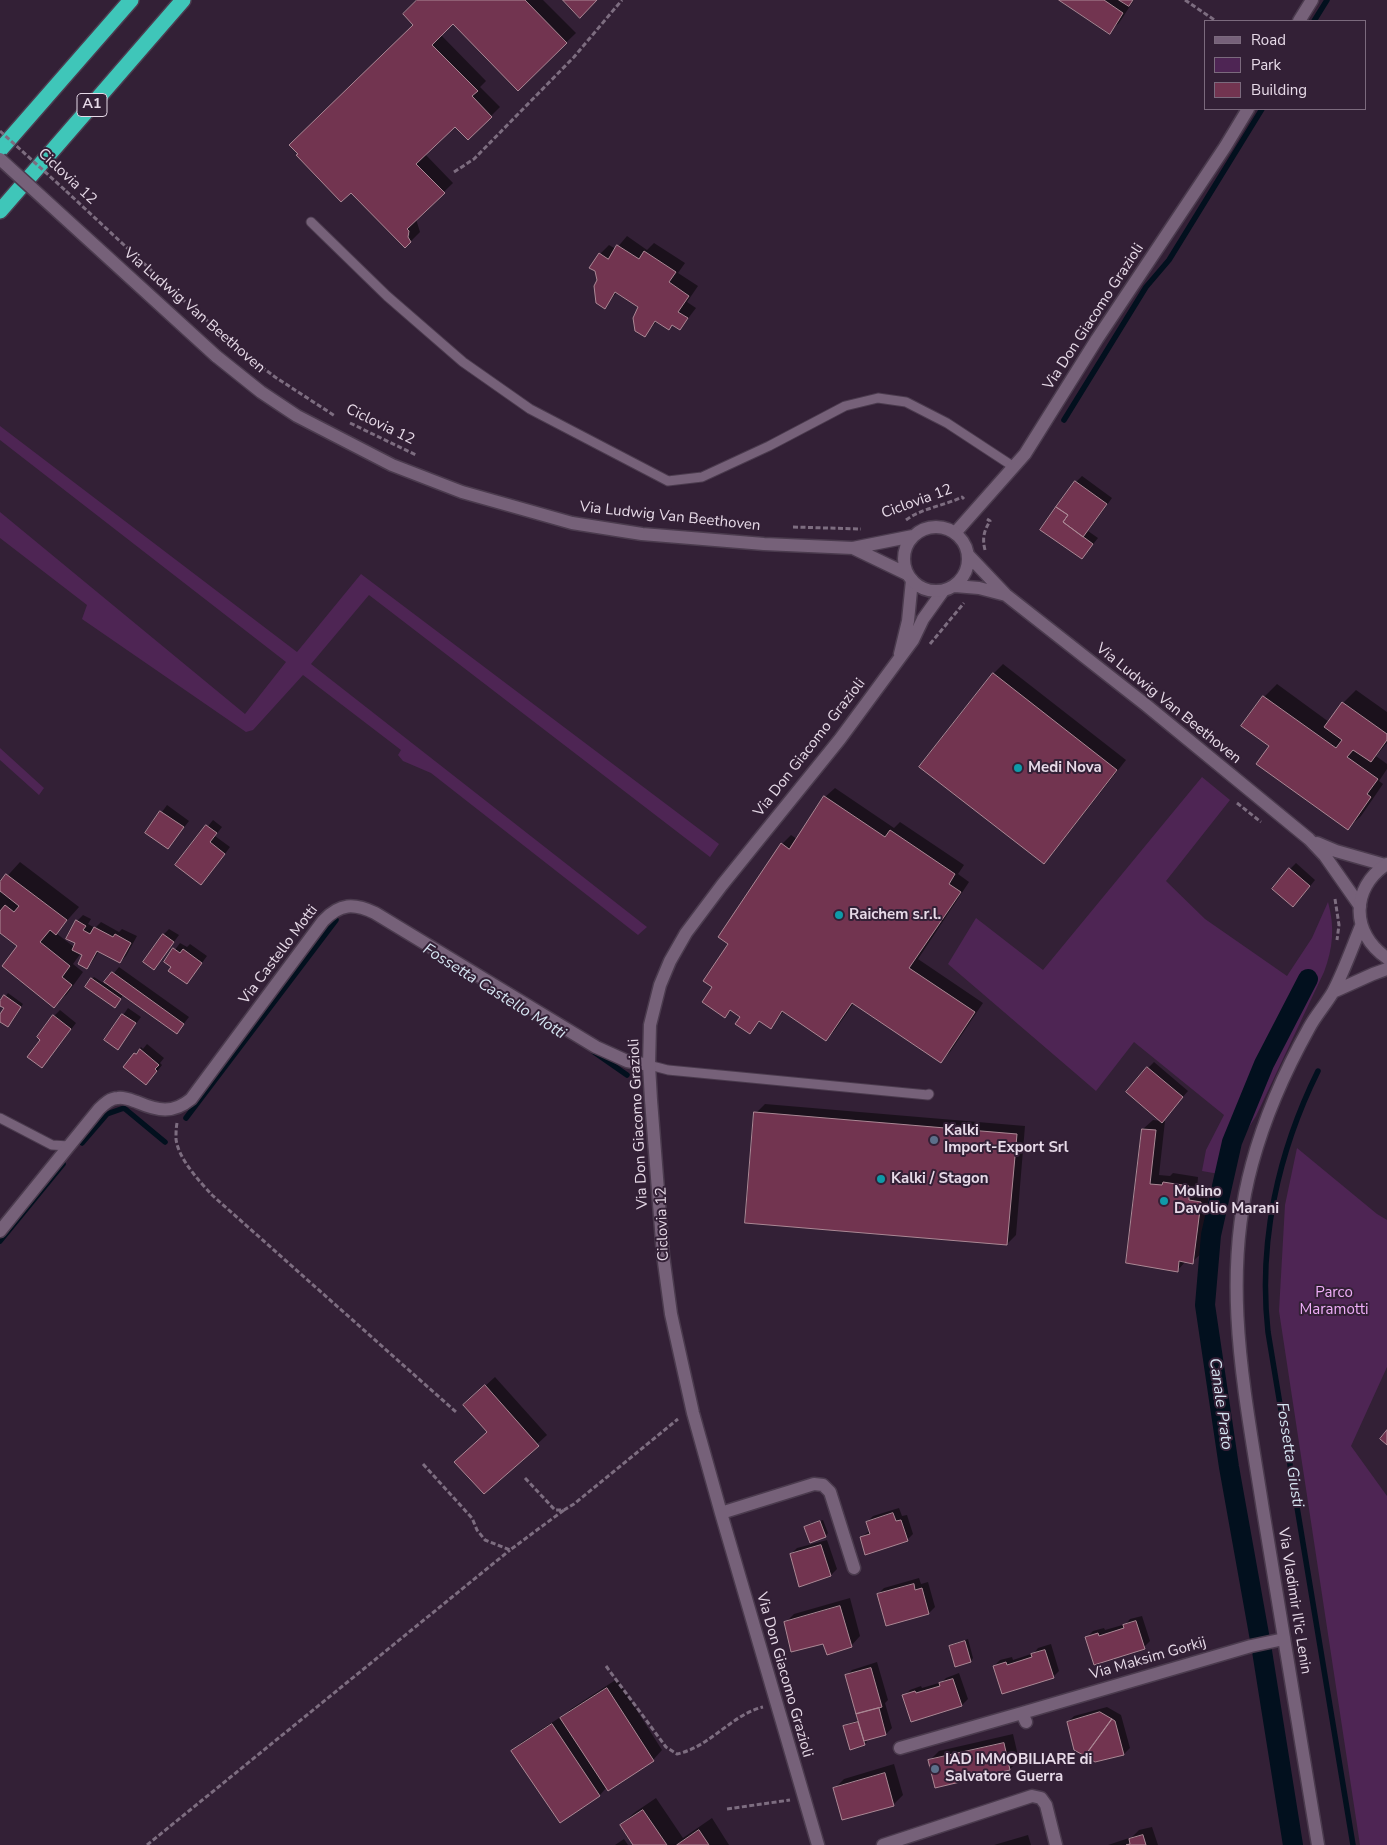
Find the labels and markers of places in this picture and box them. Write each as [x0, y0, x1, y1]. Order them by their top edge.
place label: Medi Nova [1028, 759, 1102, 777]
marker: Medi Nova [1012, 762, 1024, 774]
place label: Raichem s.r.l. [849, 906, 941, 924]
marker: Raichem s.r.l. [833, 909, 845, 921]
place label: Kalki Import-Export Srl [944, 1122, 1069, 1157]
marker: Kalki Import-Export Srl [928, 1134, 940, 1146]
place label: Kalki / Stagon [891, 1170, 988, 1188]
marker: Kalki / Stagon [875, 1173, 887, 1185]
place label: Molino Davolio Marani [1174, 1183, 1279, 1218]
marker: Molino Davolio Marani [1158, 1195, 1170, 1207]
place label: IAD IMMOBILIARE di Salvatore Guerra [945, 1751, 1092, 1786]
marker: IAD IMMOBILIARE di Salvatore Guerra [929, 1763, 941, 1775]

